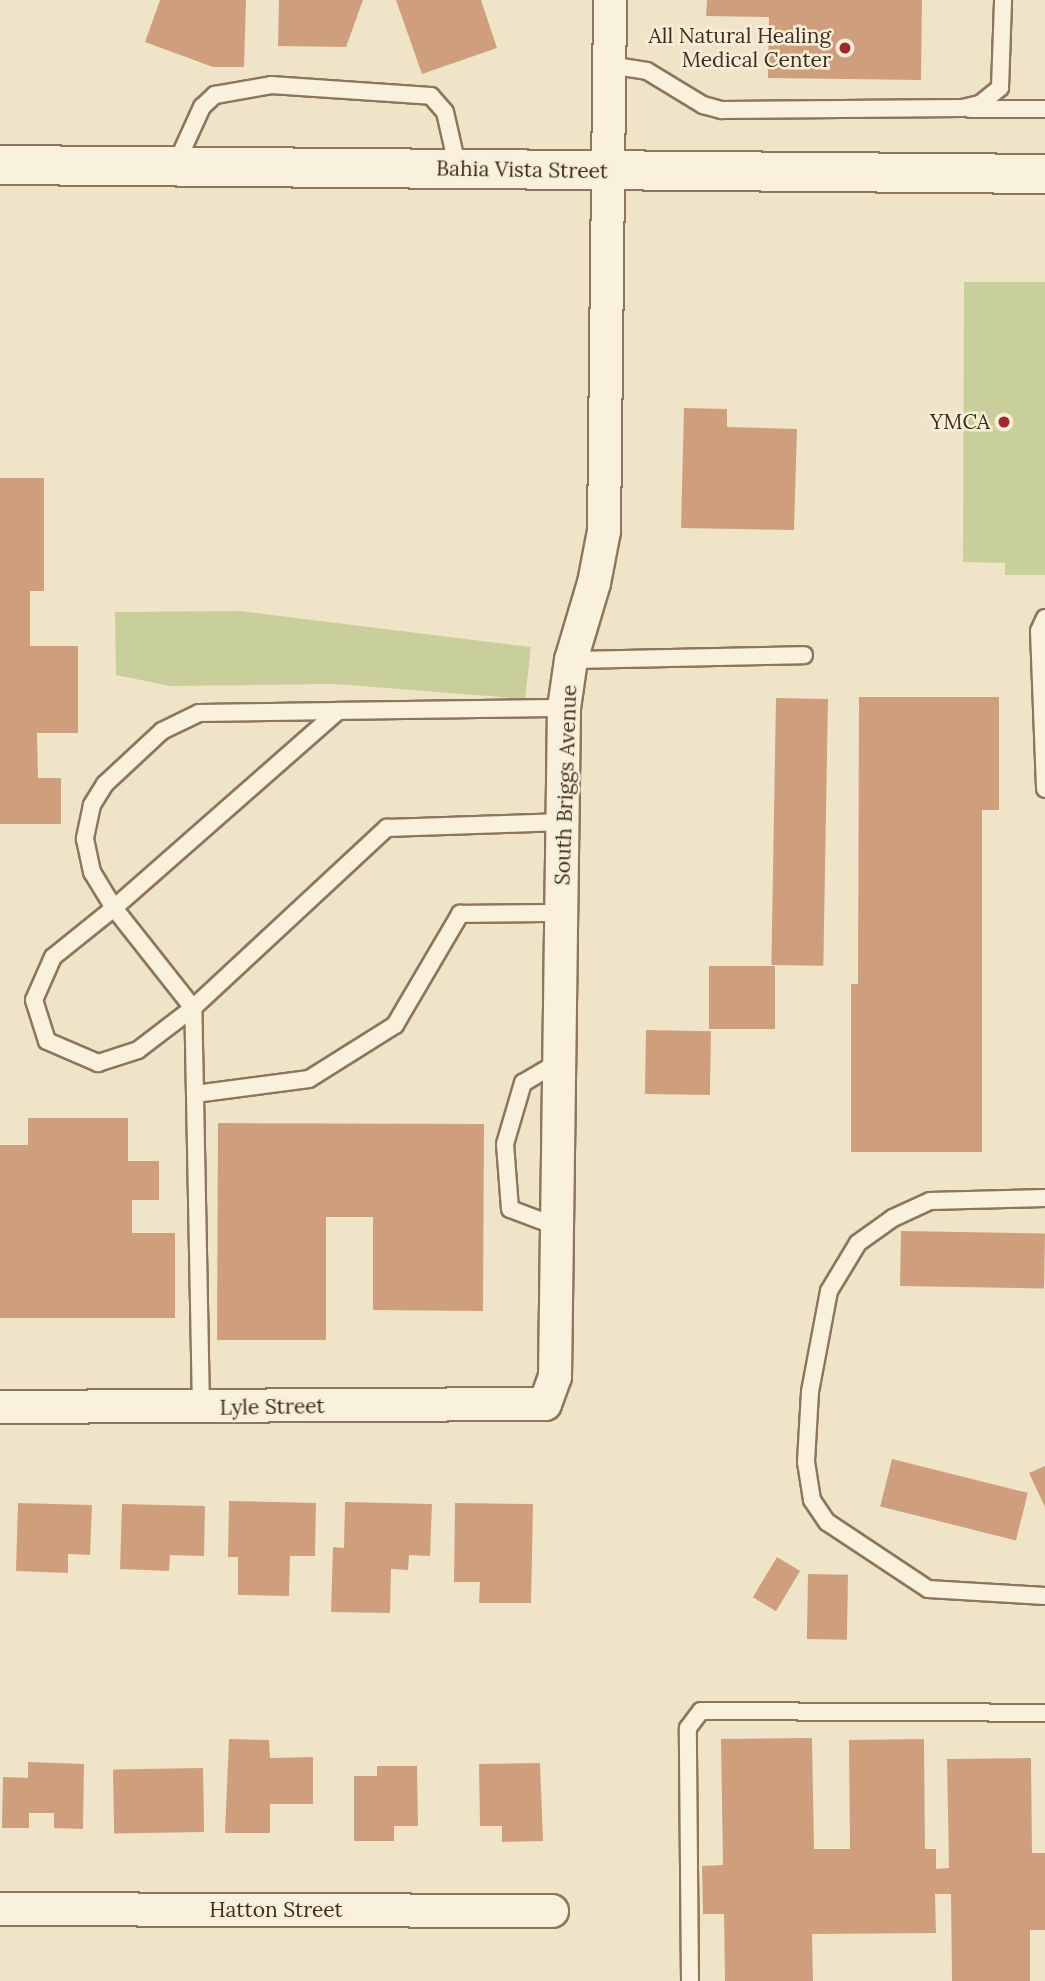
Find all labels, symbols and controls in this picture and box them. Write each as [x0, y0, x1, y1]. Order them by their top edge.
place label: All Natural Healing Medical Center [649, 23, 831, 73]
marker: All Natural Healing Medical Center [837, 40, 853, 56]
street label: Bahia Vista Street [436, 156, 608, 184]
place label: YMCA [930, 409, 990, 435]
marker: YMCA [996, 414, 1012, 430]
street label: South Briggs Avenue [550, 684, 582, 886]
street label: Lyle Street [219, 1393, 325, 1421]
street label: Hatton Street [209, 1897, 343, 1923]

